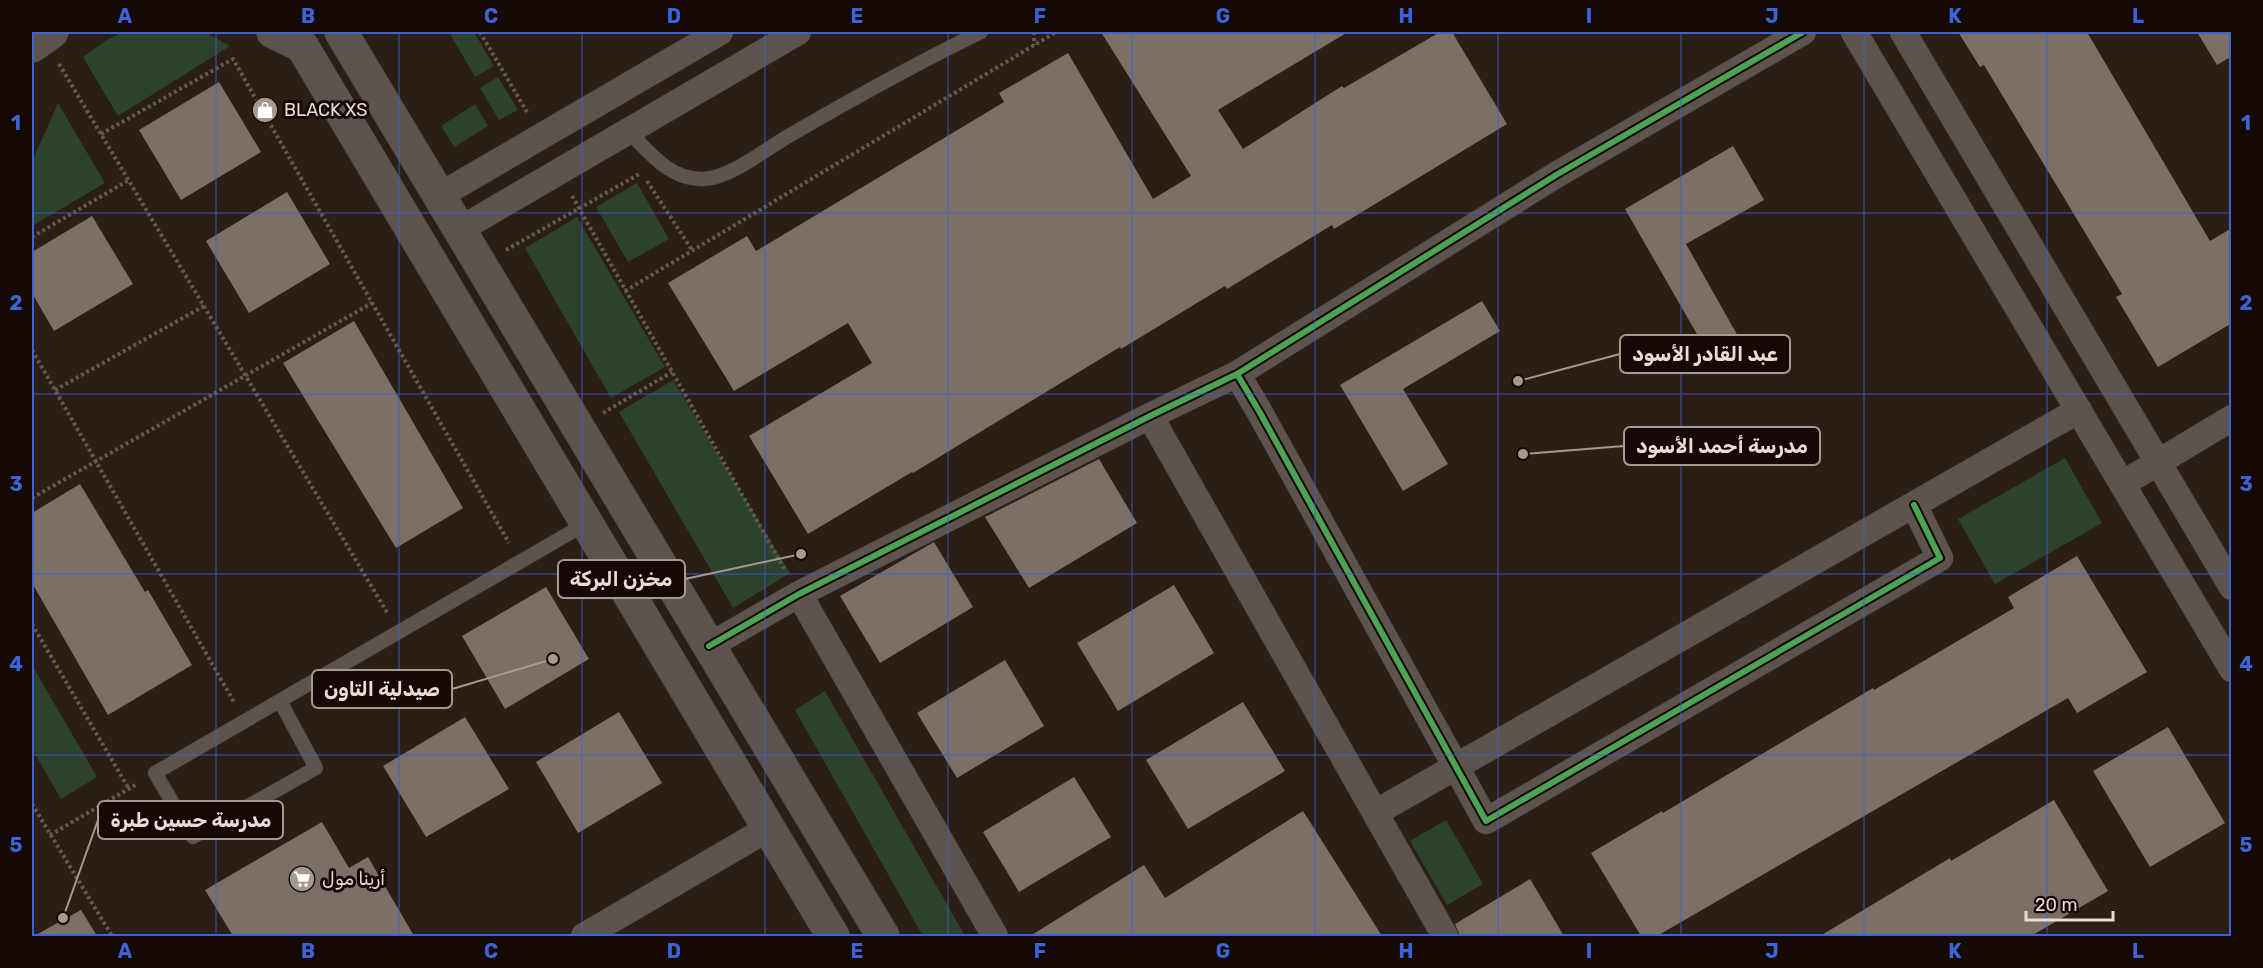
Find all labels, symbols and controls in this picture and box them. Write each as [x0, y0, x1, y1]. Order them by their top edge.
text: A [118, 4, 133, 28]
text: B [301, 4, 315, 28]
text: C [484, 4, 498, 28]
text: D [667, 4, 681, 28]
text: E [851, 4, 863, 28]
text: F [1034, 4, 1046, 28]
text: G [1216, 4, 1230, 28]
text: H [1399, 4, 1413, 28]
text: I [1586, 4, 1592, 28]
text: J [1765, 4, 1779, 28]
text: K [1948, 4, 1962, 28]
text: L [2132, 4, 2144, 28]
shop icon: BLACK XS [250, 95, 280, 125]
place label: BLACK XS [284, 99, 367, 121]
text: 1 [11, 111, 21, 135]
text: 1 [2241, 111, 2251, 135]
text: 2 [10, 291, 23, 315]
text: 2 [2240, 291, 2253, 315]
callout: عبد القادر الأسود [1620, 335, 1790, 373]
text: عبد القادر الأسود [1632, 342, 1778, 366]
callout: مدرسة أحمد الأسود [1624, 427, 1820, 465]
text: مدرسة أحمد الأسود [1636, 434, 1808, 458]
text: 3 [9, 472, 23, 496]
text: 3 [2239, 472, 2253, 496]
callout: مخزن البركة [558, 560, 685, 598]
text: مخزن البركة [570, 567, 672, 591]
text: 4 [9, 652, 23, 676]
text: 4 [2239, 652, 2253, 676]
callout: صيدلية التاون [312, 670, 452, 708]
text: صيدلية التاون [324, 677, 440, 701]
callout: مدرسة حسين طبرة [98, 801, 283, 839]
text: مدرسة حسين طبرة [111, 808, 271, 832]
text: 5 [10, 833, 23, 857]
text: 5 [2240, 833, 2253, 857]
supermarket icon: أرينا مول [287, 864, 317, 894]
place label: أرينا مول [322, 868, 385, 890]
scale bar [2026, 884, 2113, 922]
text: 20 m [2035, 894, 2077, 916]
text: A [118, 939, 133, 963]
text: B [301, 939, 315, 963]
text: C [484, 939, 498, 963]
text: D [667, 939, 681, 963]
text: E [851, 939, 863, 963]
text: F [1034, 939, 1046, 963]
text: G [1216, 939, 1230, 963]
text: H [1399, 939, 1413, 963]
text: I [1586, 939, 1592, 963]
text: J [1765, 939, 1779, 963]
text: K [1948, 939, 1962, 963]
text: L [2132, 939, 2144, 963]

